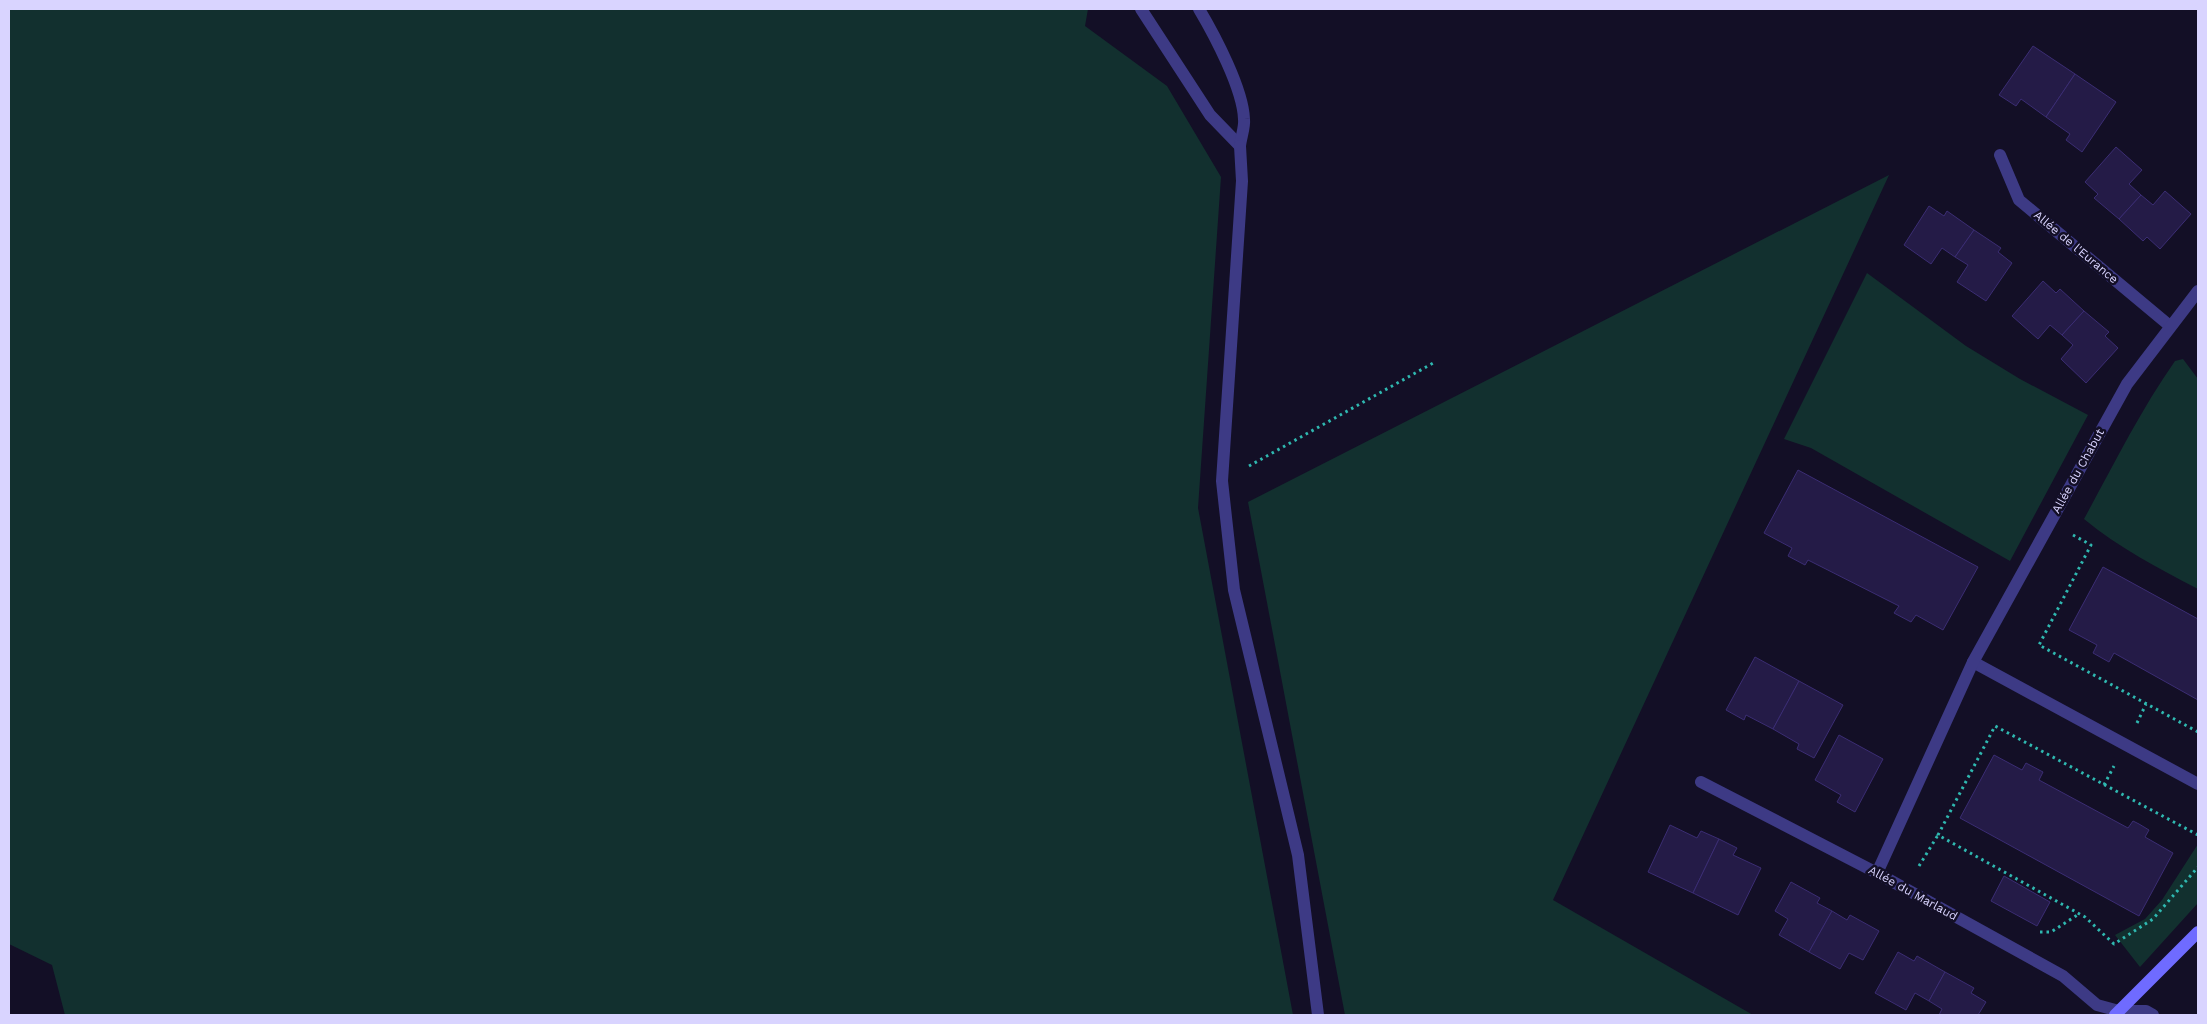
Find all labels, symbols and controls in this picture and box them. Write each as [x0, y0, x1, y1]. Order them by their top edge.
street label: Allée de l'Eurance [2031, 208, 2121, 286]
street label: Allée du Chabut [2049, 426, 2107, 516]
street label: Allée du Marlaud [1866, 863, 1960, 923]

